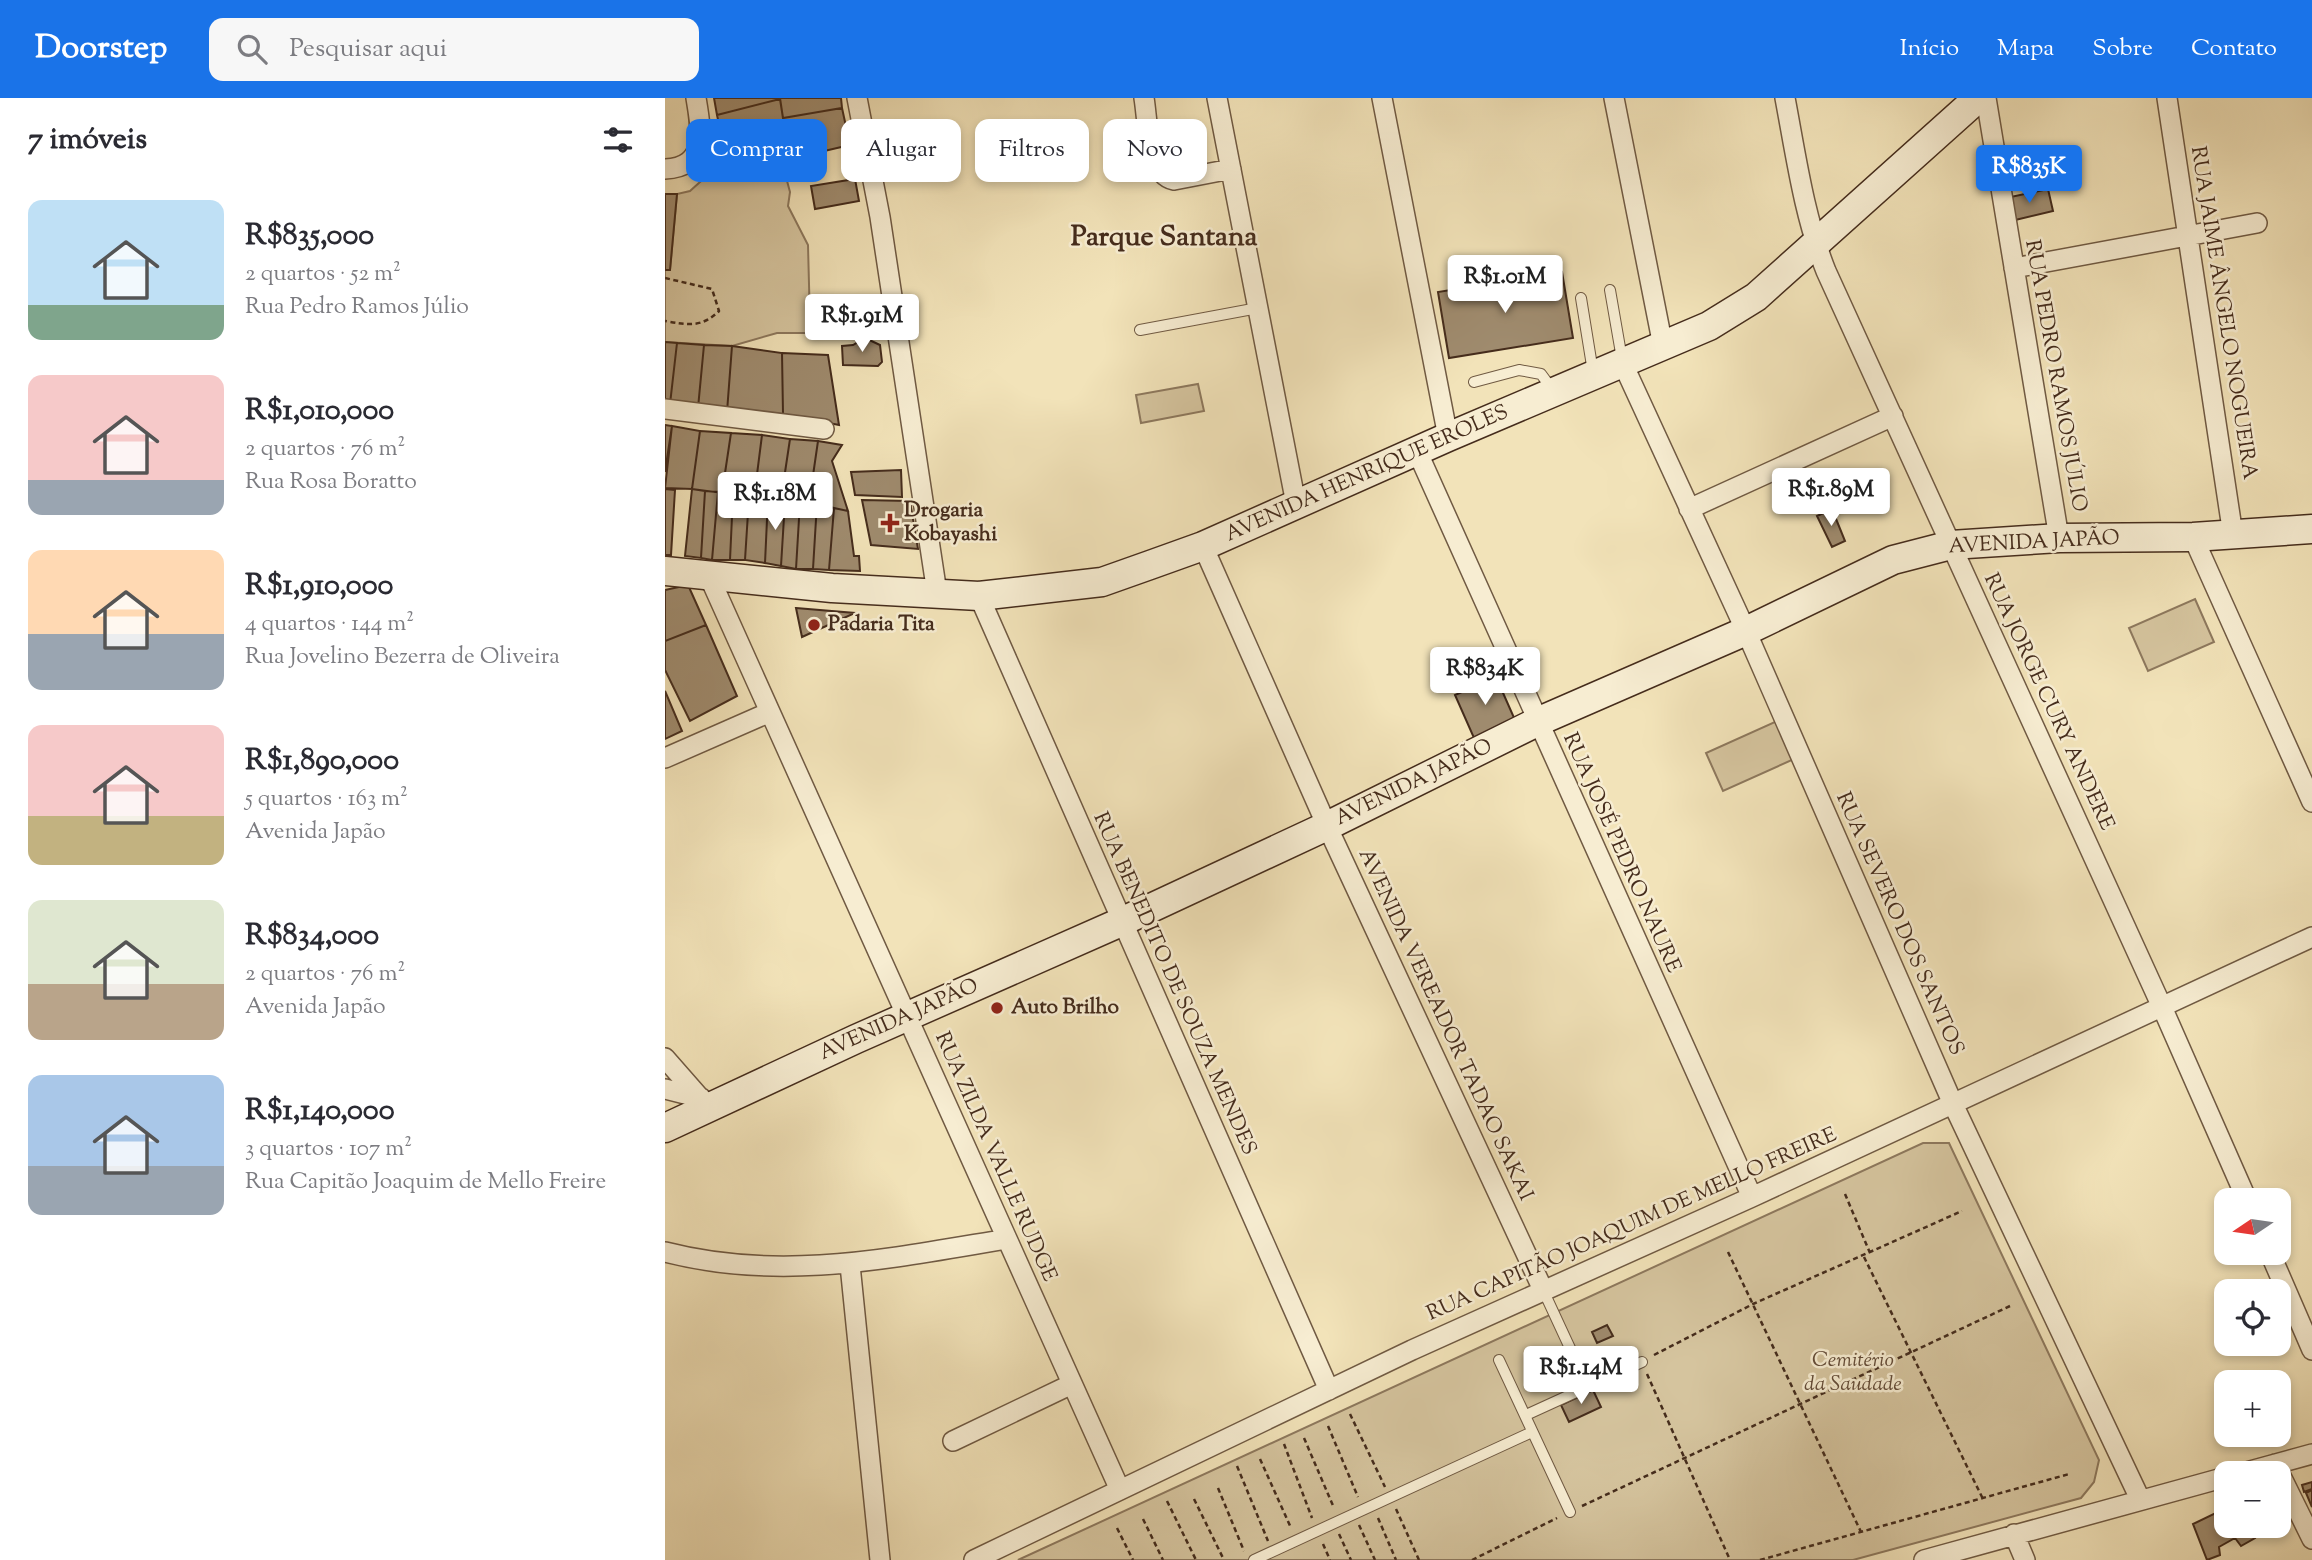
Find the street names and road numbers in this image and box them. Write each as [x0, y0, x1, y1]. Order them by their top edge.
street label: RUA JAIME ÂNGELO NOGUEIRA [2182, 144, 2264, 482]
street label: RUA PEDRO RAMOS JÚLIO [2016, 238, 2094, 514]
street label: AVENIDA HENRIQUE EROLES [1221, 398, 1513, 550]
street label: AVENIDA JAPÃO [1948, 524, 2120, 562]
street label: RUA JORGE CURY ANDERE [1975, 568, 2121, 836]
street label: RUA JOSÉ PEDRO NAURE [1554, 728, 1688, 978]
street label: AVENIDA JAPÃO [1330, 732, 1498, 834]
street label: RUA SEVERO DOS SANTOS [1827, 788, 1971, 1060]
street label: RUA BENEDITO DE SOUZA MENDES [1085, 808, 1263, 1160]
street label: AVENIDA VEREADOR TADAO SAKAI [1350, 844, 1540, 1206]
street label: AVENIDA JAPÃO [815, 971, 983, 1069]
street label: RUA ZILDA VALLE RUDGE [926, 1027, 1064, 1287]
street label: RUA CAPITÃO JOAQUIM DE MELLO FREIRE [1422, 1120, 1842, 1329]

